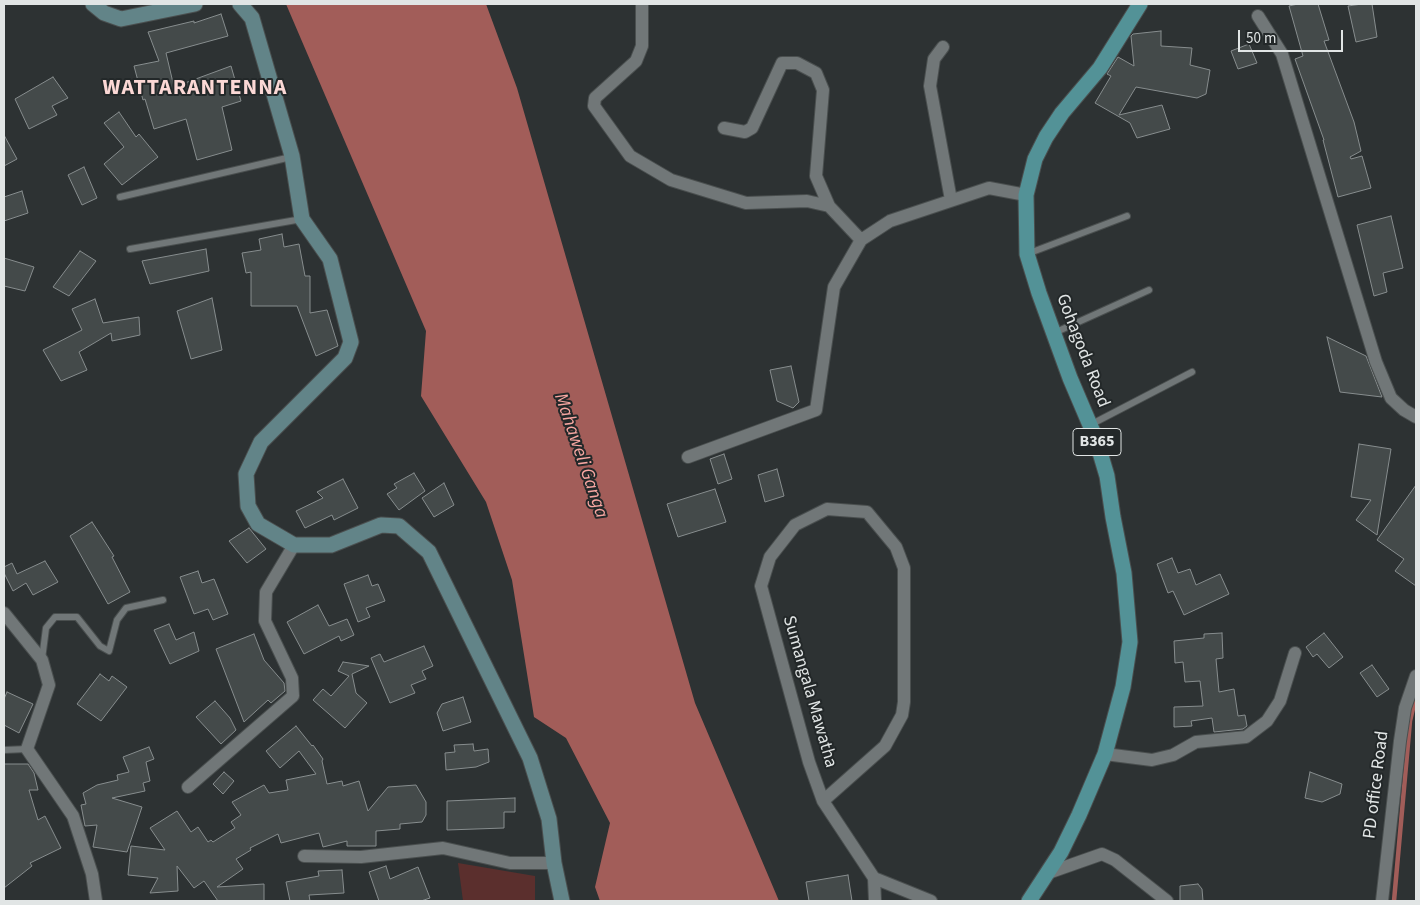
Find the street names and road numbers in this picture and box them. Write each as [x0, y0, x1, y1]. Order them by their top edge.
street label: Gohagoda Road [1050, 291, 1114, 411]
road number: B365 [1073, 428, 1121, 456]
street label: Sumangala Mawatha [777, 614, 841, 770]
street label: PD office Road [1360, 730, 1394, 840]

